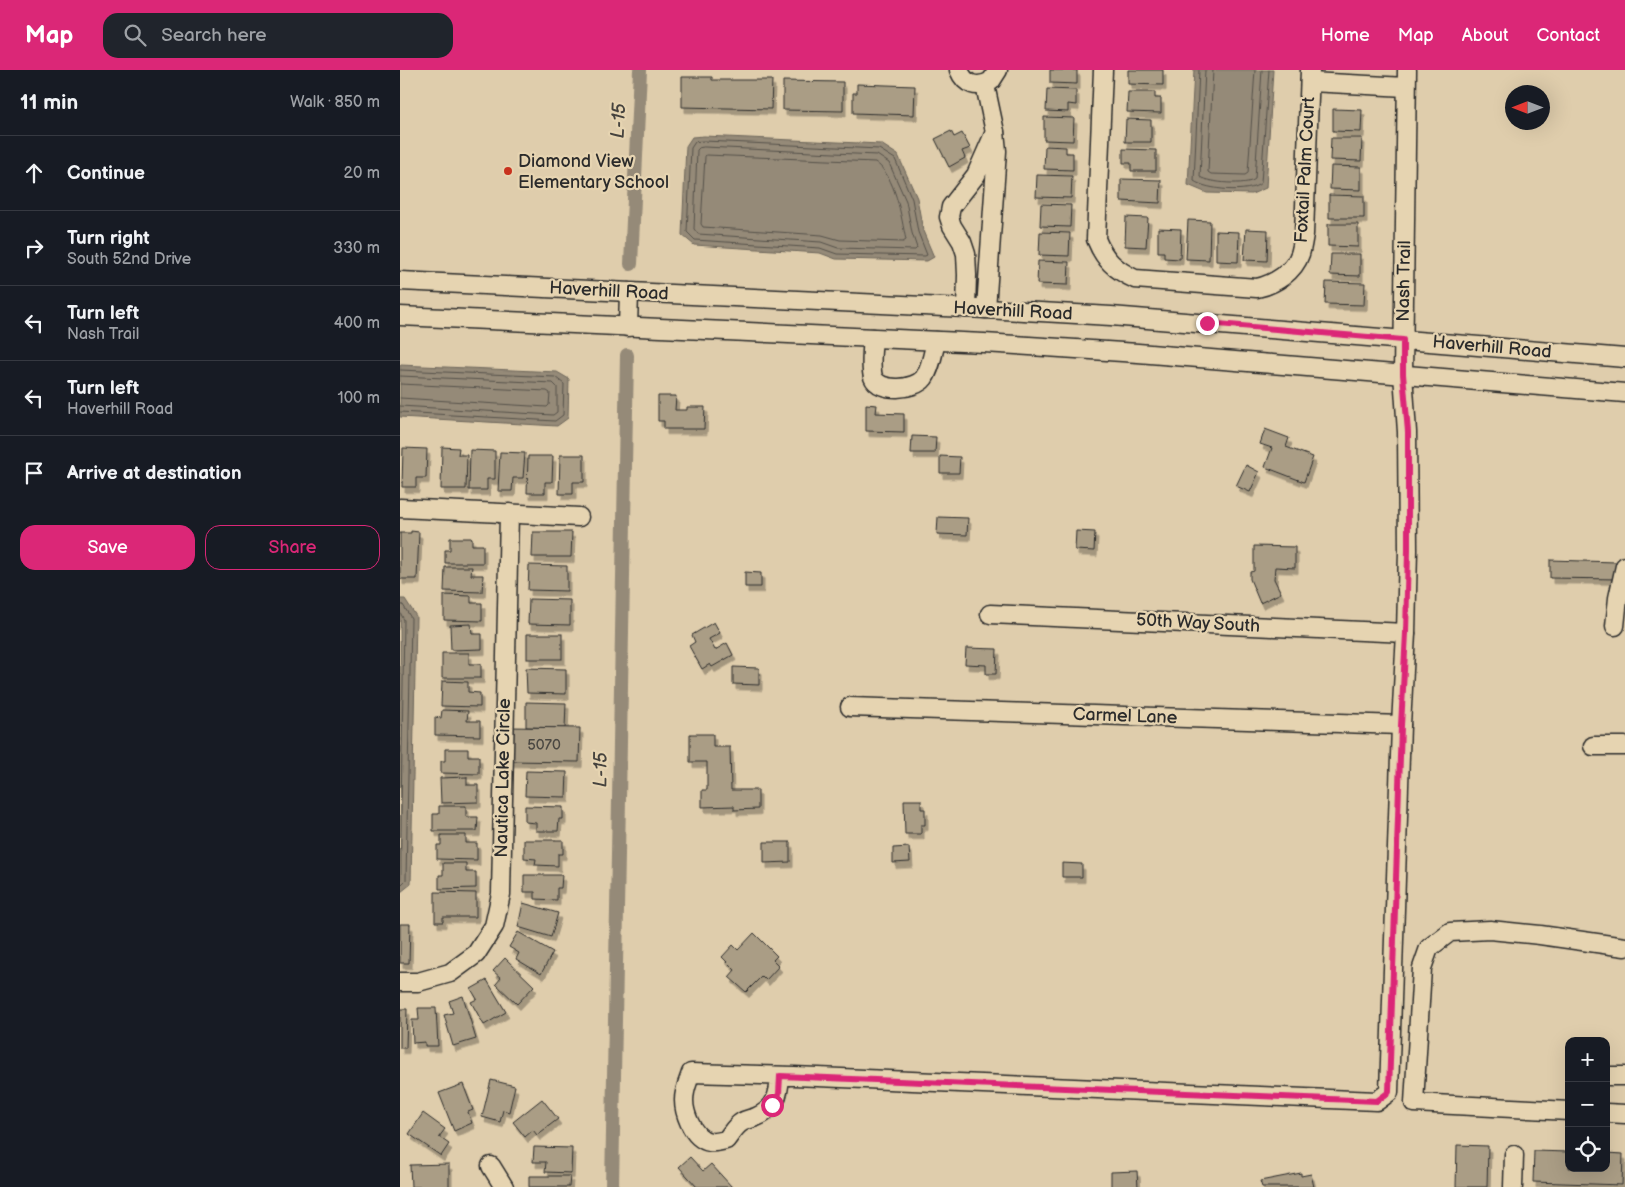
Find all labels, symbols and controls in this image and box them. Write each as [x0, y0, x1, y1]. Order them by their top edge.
search box [103, 13, 453, 58]
text: Map [25, 21, 73, 50]
icon: search [121, 21, 149, 49]
text: Search here [161, 24, 267, 47]
text: Home [1321, 25, 1370, 46]
text: Map [1398, 25, 1434, 46]
text: About [1462, 25, 1509, 46]
text: Contact [1537, 25, 1600, 46]
north arrow [1505, 85, 1550, 130]
text: 11 min [20, 90, 78, 115]
text: Walk · 850 m [290, 93, 380, 112]
street label: Foxtail Palm Court [1291, 96, 1319, 244]
water label: L-15 [607, 101, 631, 139]
place label: Diamond View Elementary School [518, 151, 669, 193]
icon: ahead [20, 159, 48, 187]
text: Continue [67, 162, 145, 185]
text: 20 m [344, 164, 380, 183]
marker: Diamond View Elementary School [502, 165, 514, 177]
text: Turn right [67, 227, 150, 250]
icon: right [20, 234, 48, 262]
text: 330 m [333, 239, 380, 258]
street label: Nash Trail [1393, 240, 1415, 322]
text: South 52nd Drive [67, 250, 191, 269]
street label: Haverhill Road [549, 277, 669, 305]
street label: Haverhill Road [953, 297, 1073, 325]
text: Turn left [67, 302, 139, 325]
icon: left [20, 309, 48, 337]
route end [1196, 312, 1219, 335]
text: 400 m [334, 314, 380, 333]
text: Nash Trail [67, 325, 139, 344]
street label: Haverhill Road [1432, 331, 1552, 363]
text: Turn left [67, 377, 139, 400]
icon: left [20, 384, 48, 412]
text: 100 m [337, 389, 380, 408]
text: Haverhill Road [67, 400, 173, 419]
icon: arrive [20, 459, 48, 487]
text: Arrive at destination [67, 462, 242, 485]
button: Save [20, 525, 195, 570]
button: Share [205, 525, 380, 570]
street label: 50th Way South [1136, 609, 1261, 637]
street label: Nautica Lake Circle [491, 698, 515, 858]
street label: Carmel Lane [1072, 704, 1178, 728]
house number: 5070 [527, 736, 561, 755]
water label: L-15 [589, 751, 613, 788]
map controls [1565, 1037, 1610, 1172]
button: + [1565, 1037, 1610, 1082]
button: − [1565, 1082, 1610, 1127]
route start [761, 1094, 784, 1117]
button: locate [1565, 1127, 1610, 1172]

